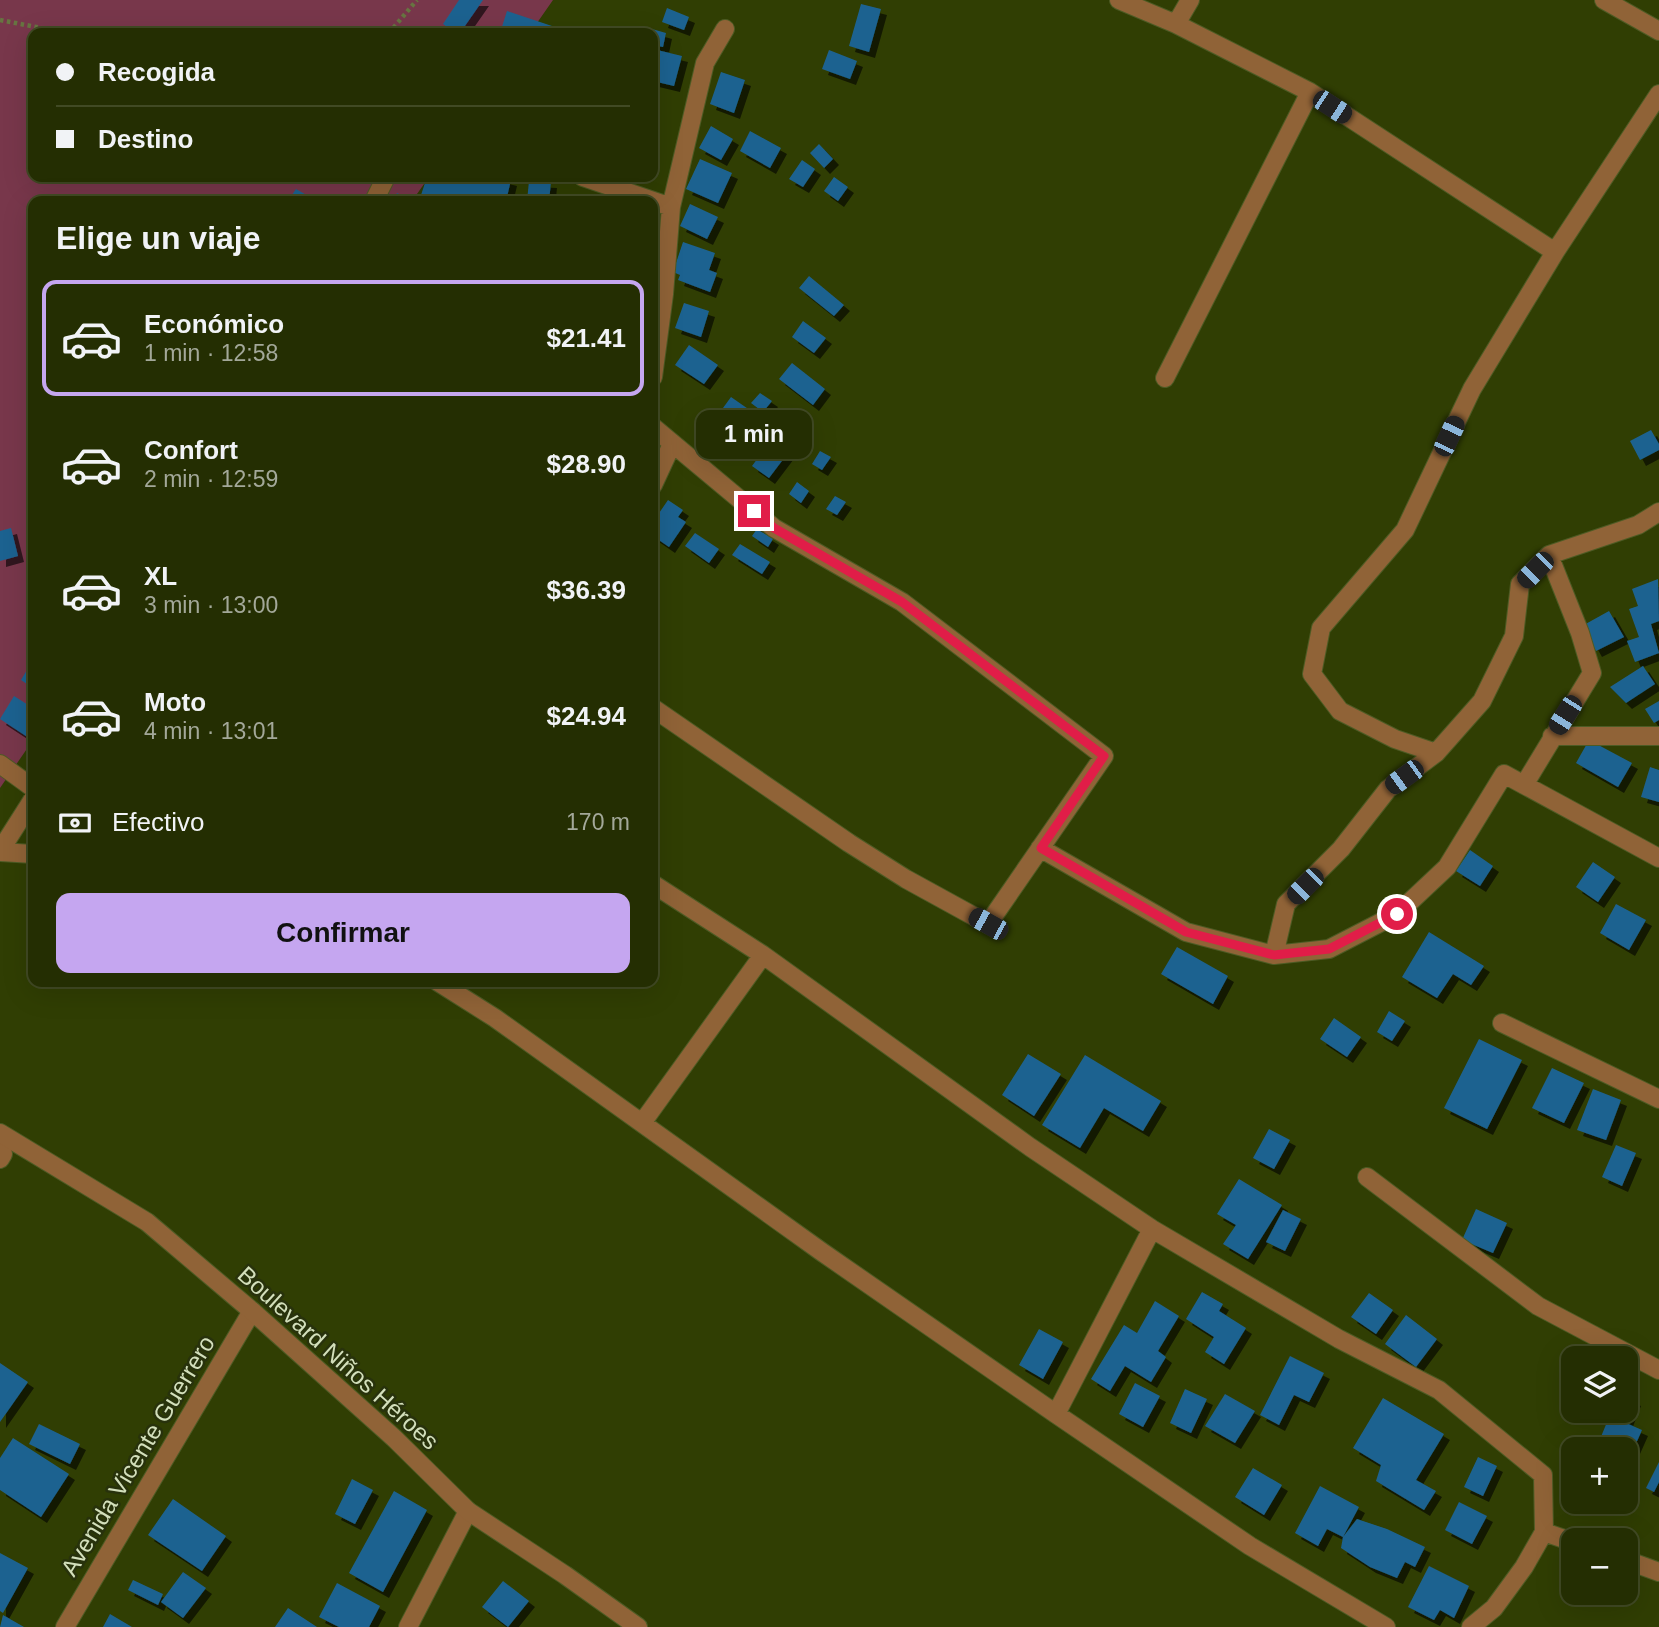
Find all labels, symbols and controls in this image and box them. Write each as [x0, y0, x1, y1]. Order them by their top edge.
text: Recogida [98, 57, 215, 87]
car [1309, 87, 1356, 127]
text: Destino [98, 124, 193, 154]
text: Elige un viaje [56, 220, 261, 256]
icon: car [60, 307, 123, 370]
text: Económico [144, 309, 284, 339]
text: $21.41 [546, 323, 626, 353]
text: 1 min · 12:58 [144, 340, 278, 366]
callout: 1 min [696, 410, 812, 458]
car [1431, 413, 1468, 459]
text: 1 min [724, 421, 784, 447]
icon: car [60, 433, 123, 496]
text: Confort [144, 435, 238, 465]
text: $28.90 [546, 449, 626, 479]
text: 2 min · 12:59 [144, 466, 278, 492]
route end [738, 495, 770, 527]
car [1513, 548, 1558, 592]
icon: car [60, 559, 123, 622]
text: XL [144, 561, 177, 591]
text: $36.39 [546, 575, 626, 605]
text: 3 min · 13:00 [144, 592, 278, 618]
icon: car [60, 685, 123, 748]
text: Moto [144, 687, 206, 717]
car [1545, 692, 1586, 738]
text: $24.94 [546, 701, 626, 731]
text: 4 min · 13:01 [144, 718, 278, 744]
car [1381, 756, 1428, 798]
icon: cash [56, 804, 94, 842]
text: Efectivo [112, 807, 205, 837]
text: 170 m [566, 809, 630, 835]
car [1283, 864, 1328, 908]
button: Confirmar [56, 893, 630, 973]
route start [1381, 898, 1413, 930]
car [965, 905, 1012, 943]
street label: Boulevard Niños Héroes [233, 1261, 444, 1455]
street label: Avenida Vicente Guerrero [55, 1331, 220, 1581]
map controls [1561, 1346, 1638, 1605]
button: layers [1561, 1346, 1638, 1423]
button: + [1561, 1437, 1638, 1514]
button: − [1561, 1528, 1638, 1605]

